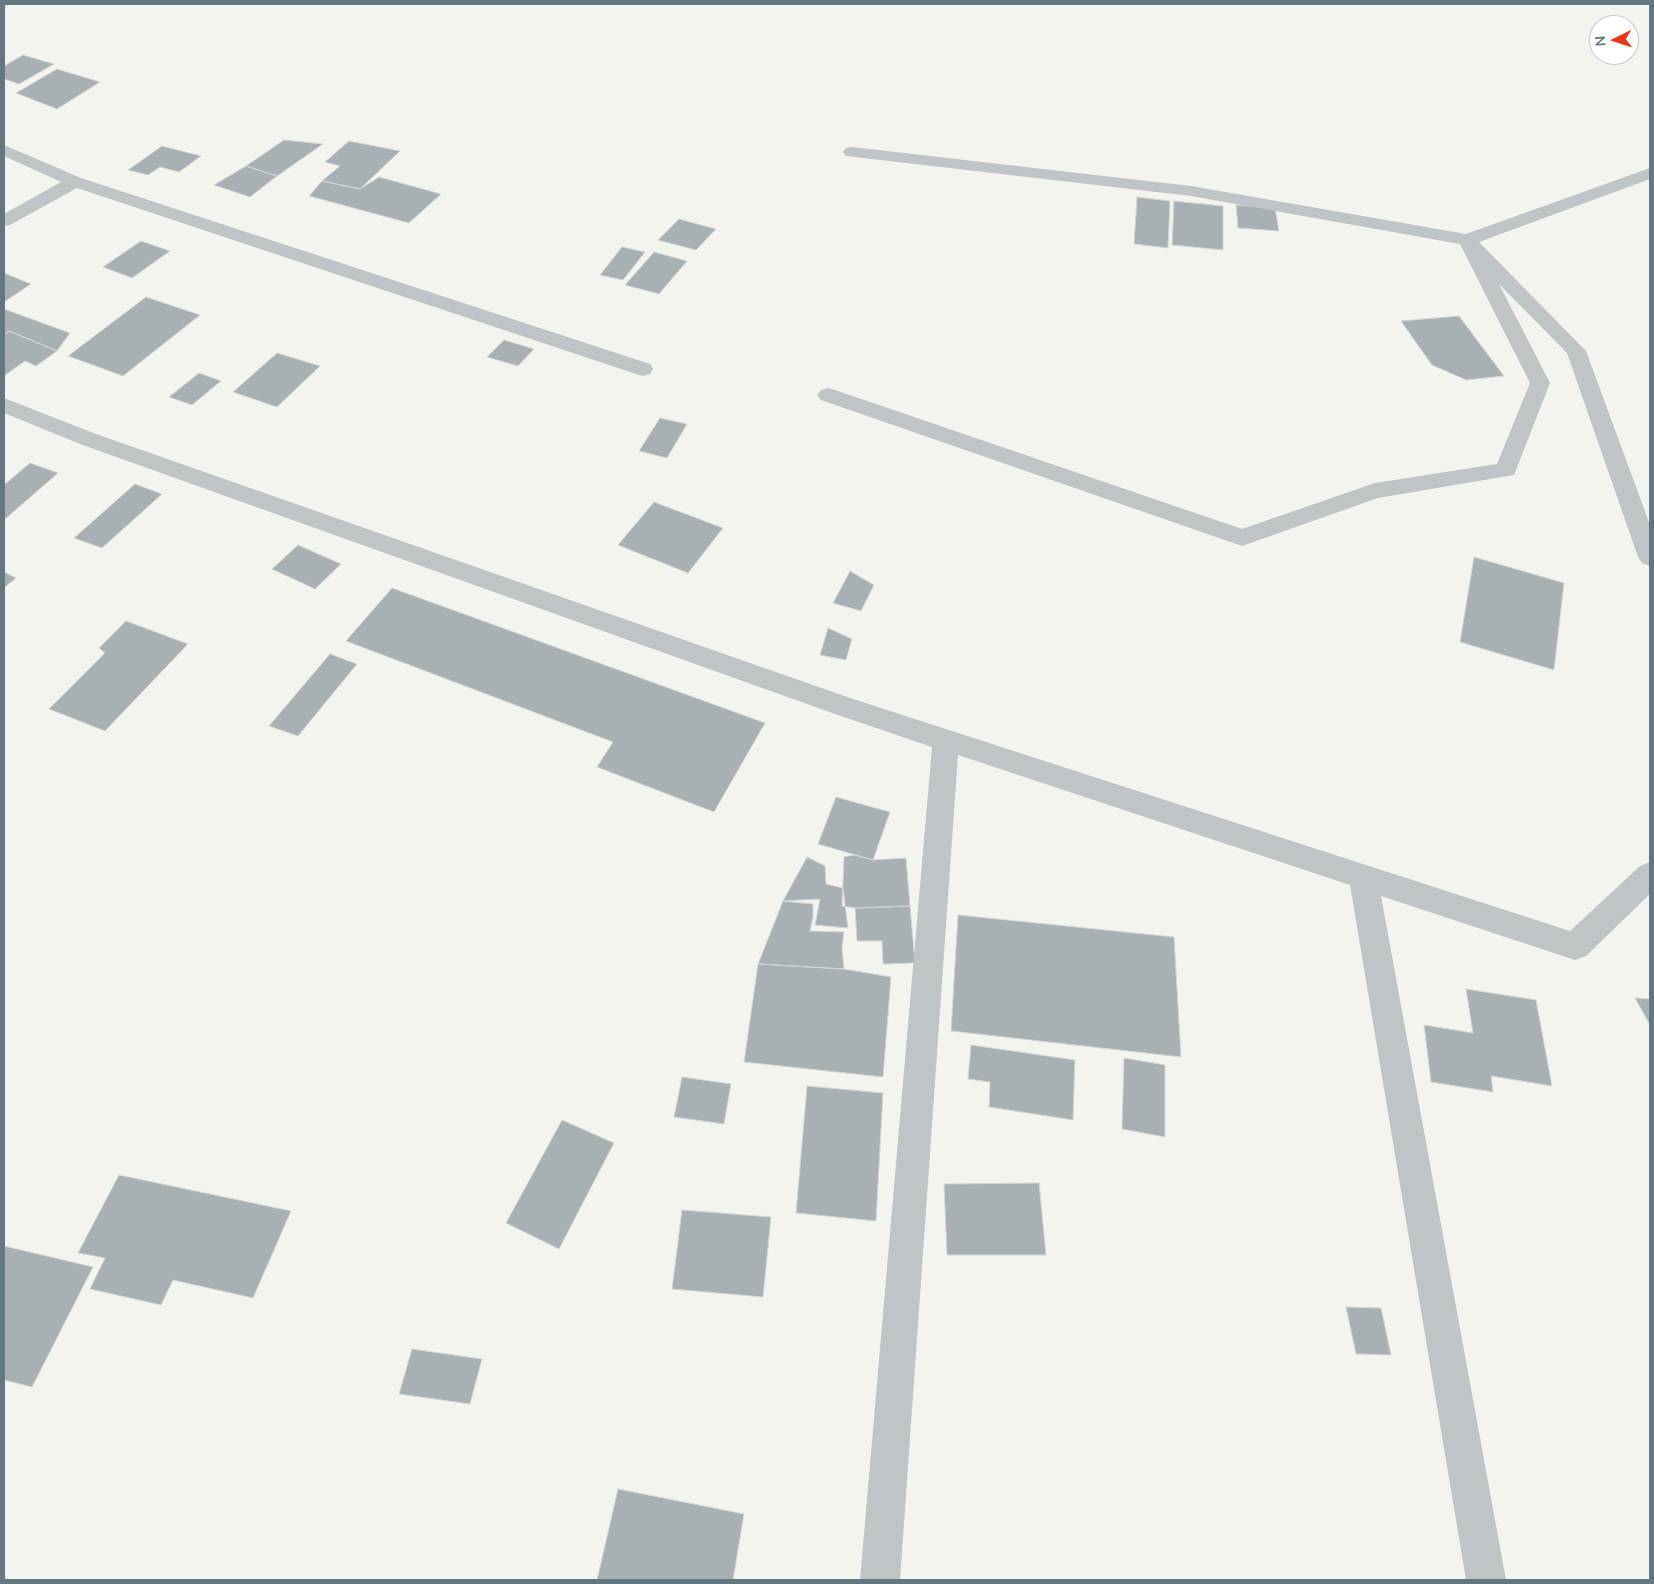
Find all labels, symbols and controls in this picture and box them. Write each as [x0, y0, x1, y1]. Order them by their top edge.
north arrow [1589, 15, 1639, 65]
text: N [1591, 35, 1609, 47]

